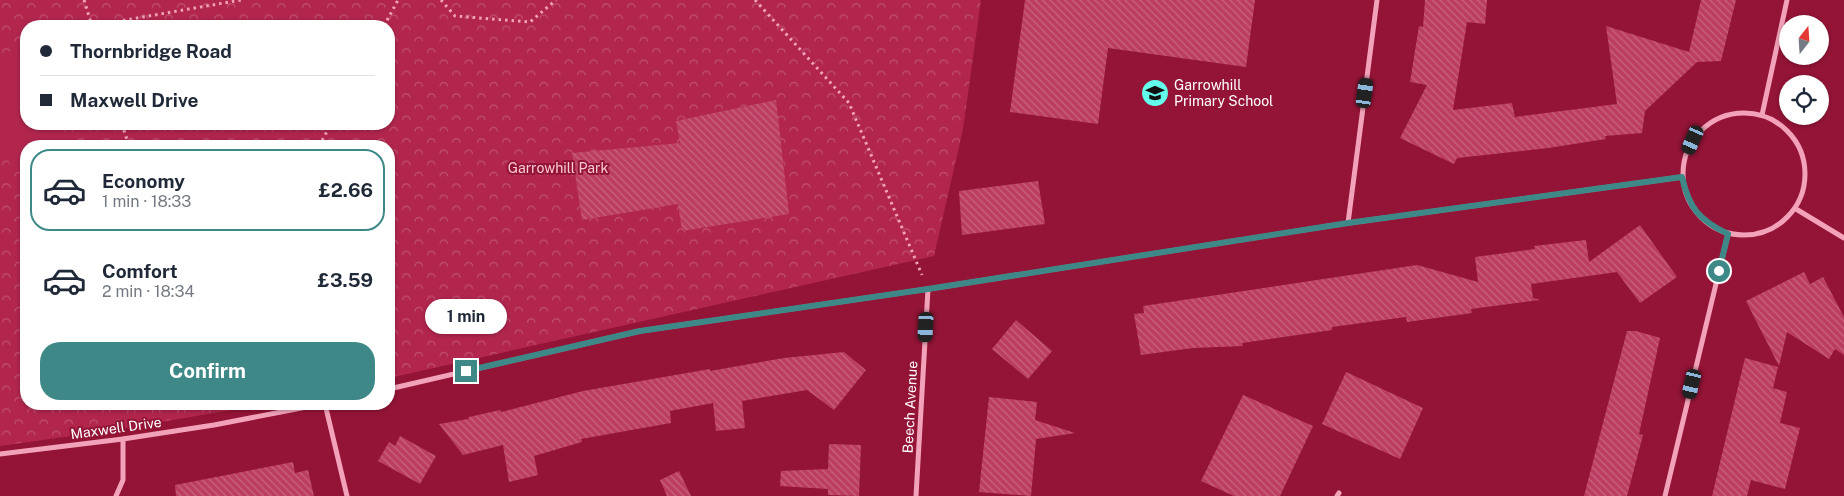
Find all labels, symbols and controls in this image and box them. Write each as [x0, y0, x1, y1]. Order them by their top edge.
north arrow [1779, 15, 1829, 65]
map controls [1779, 15, 1829, 125]
text: Thornbridge Road [70, 40, 232, 62]
button: locate [1779, 75, 1829, 125]
place label: Garrowhill Primary School [1174, 77, 1273, 109]
car [1355, 77, 1374, 109]
school or university icon: Garrowhill Primary School [1140, 78, 1170, 108]
text: Maxwell Drive [70, 89, 198, 111]
car [1680, 123, 1705, 157]
park label: Garrowhill Park [508, 160, 609, 176]
icon: car [42, 168, 87, 213]
text: Economy [102, 170, 185, 192]
text: £2.66 [318, 179, 373, 201]
text: 1 min · 18:33 [102, 192, 191, 211]
icon: car [42, 258, 87, 303]
text: Comfort [102, 260, 178, 282]
route start [1708, 260, 1730, 282]
text: £3.59 [318, 269, 373, 291]
text: 2 min · 18:34 [102, 282, 195, 301]
callout: 1 min [425, 298, 507, 334]
text: 1 min [447, 307, 485, 326]
car [917, 312, 934, 342]
button: Confirm [40, 342, 375, 400]
route end [455, 360, 477, 382]
street label: Beech Avenue [900, 360, 920, 454]
car [1681, 368, 1702, 400]
street label: Maxwell Drive [69, 414, 163, 442]

